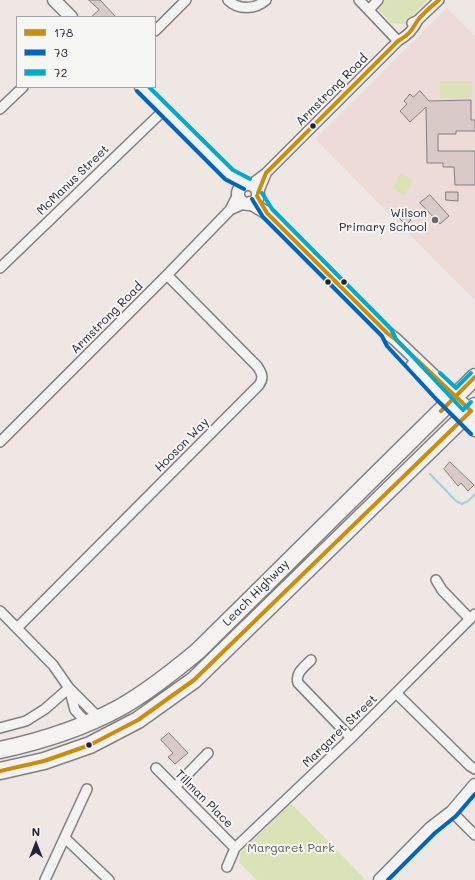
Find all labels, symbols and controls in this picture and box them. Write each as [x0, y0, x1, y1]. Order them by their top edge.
legend [16, 16, 156, 88]
text: 178 [54, 24, 73, 40]
text: 73 [54, 44, 68, 60]
street label: Armstrong Road [293, 51, 371, 129]
text: 72 [54, 64, 67, 80]
unlabelled marker [308, 121, 318, 131]
street label: McManus Street [34, 142, 112, 218]
place label: Wilson Primary School [339, 206, 427, 234]
marker: Wilson Primary School [430, 215, 440, 225]
unlabelled marker [323, 277, 333, 287]
unlabelled marker [339, 277, 349, 287]
street label: Armstrong Road [68, 279, 146, 357]
street label: Hooson Way [152, 415, 212, 475]
street label: Leach Highway [220, 557, 292, 629]
street label: Margaret Street [300, 692, 380, 770]
unlabelled marker [84, 740, 94, 750]
street label: Tillman Place [172, 767, 236, 831]
north arrow [16, 824, 56, 864]
text: N [32, 824, 40, 839]
park label: Margaret Park [247, 841, 335, 855]

